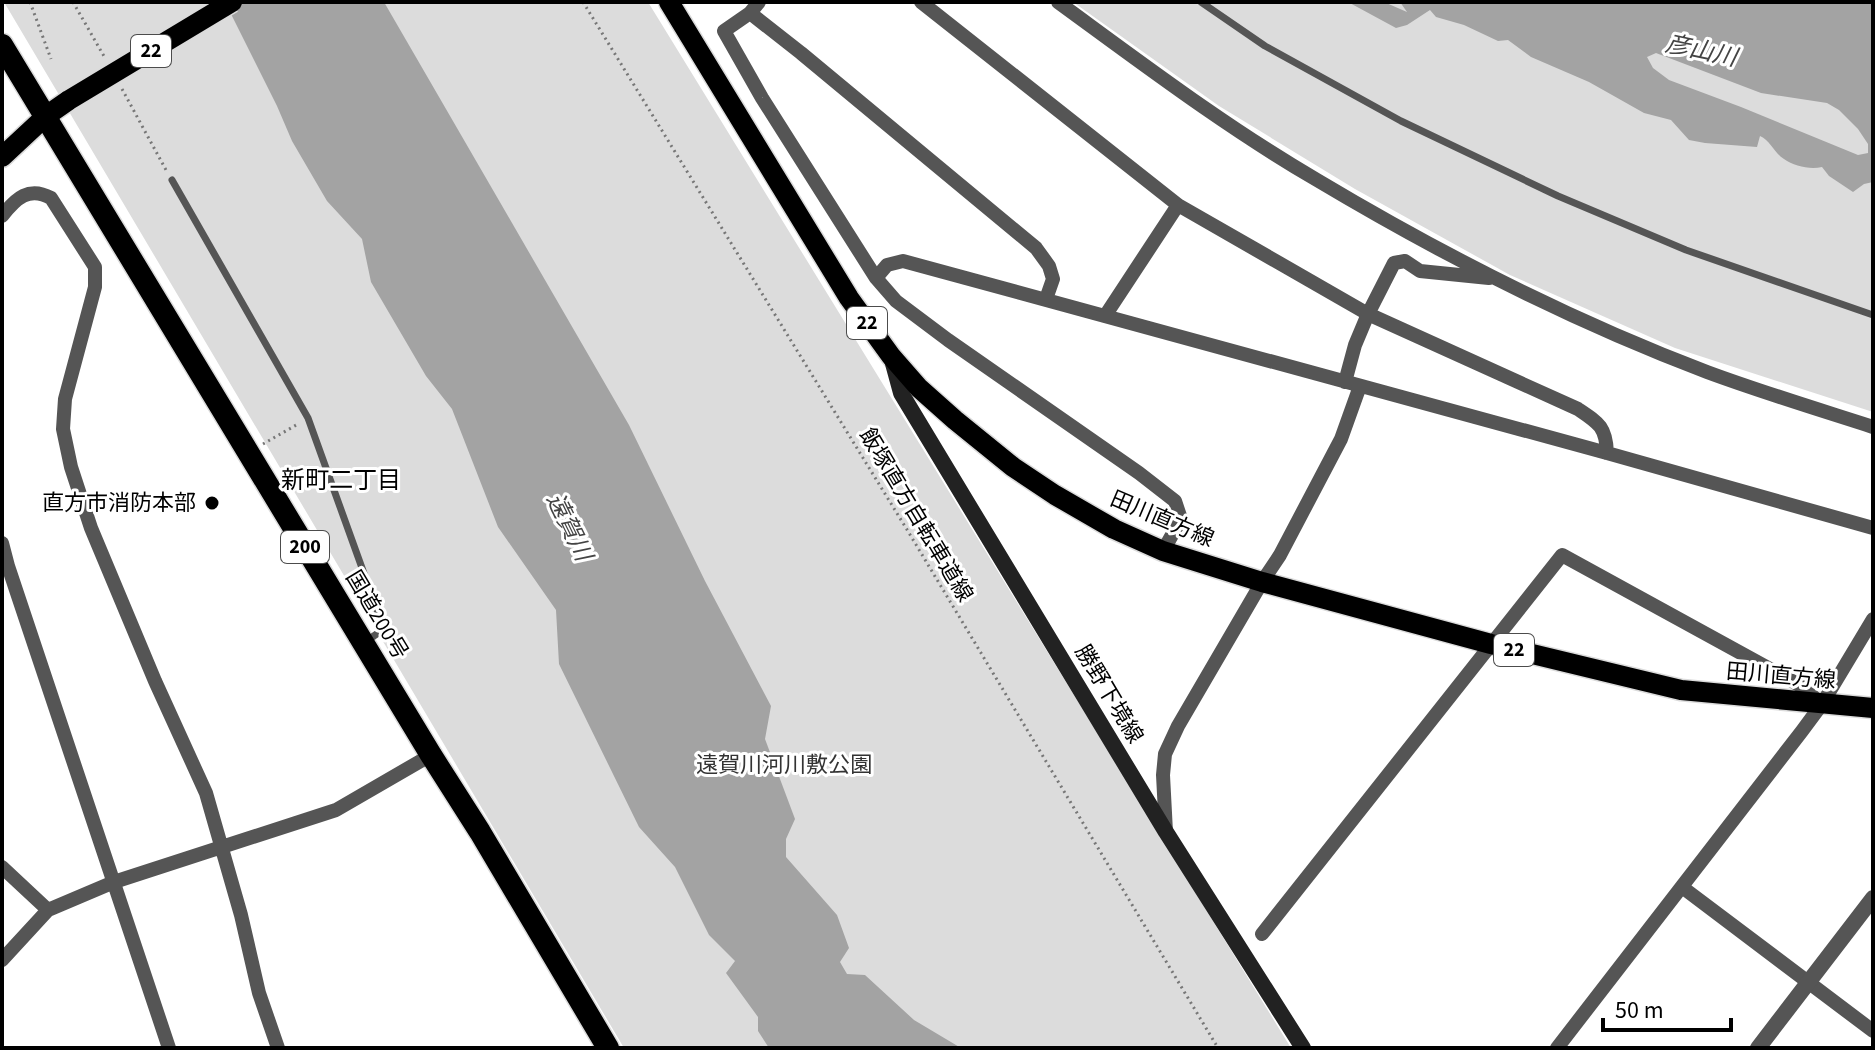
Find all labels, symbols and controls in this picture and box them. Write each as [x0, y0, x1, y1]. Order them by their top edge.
water label: 彦山川 [1662, 26, 1743, 76]
road number: 22 [131, 35, 171, 67]
road number: 22 [847, 307, 887, 339]
street label: 飯塚直方自転車道線 [851, 422, 981, 608]
district label: 新町二丁目 [281, 463, 401, 498]
street label: 田川直方線 [1105, 483, 1219, 555]
place label: 直方市消防本部 [42, 487, 196, 519]
water label: 遠賀川 [537, 487, 602, 570]
marker: 直方市消防本部 [203, 494, 221, 512]
road number: 200 [281, 531, 329, 563]
street label: 国道200号 [338, 564, 416, 666]
road number: 22 [1494, 634, 1534, 666]
street label: 勝野下境線 [1067, 639, 1151, 749]
street label: 田川直方線 [1725, 655, 1837, 697]
park label: 遠賀川河川敷公園 [696, 749, 872, 781]
scale bar [1603, 982, 1731, 1032]
text: 50 m [1615, 993, 1664, 1028]

